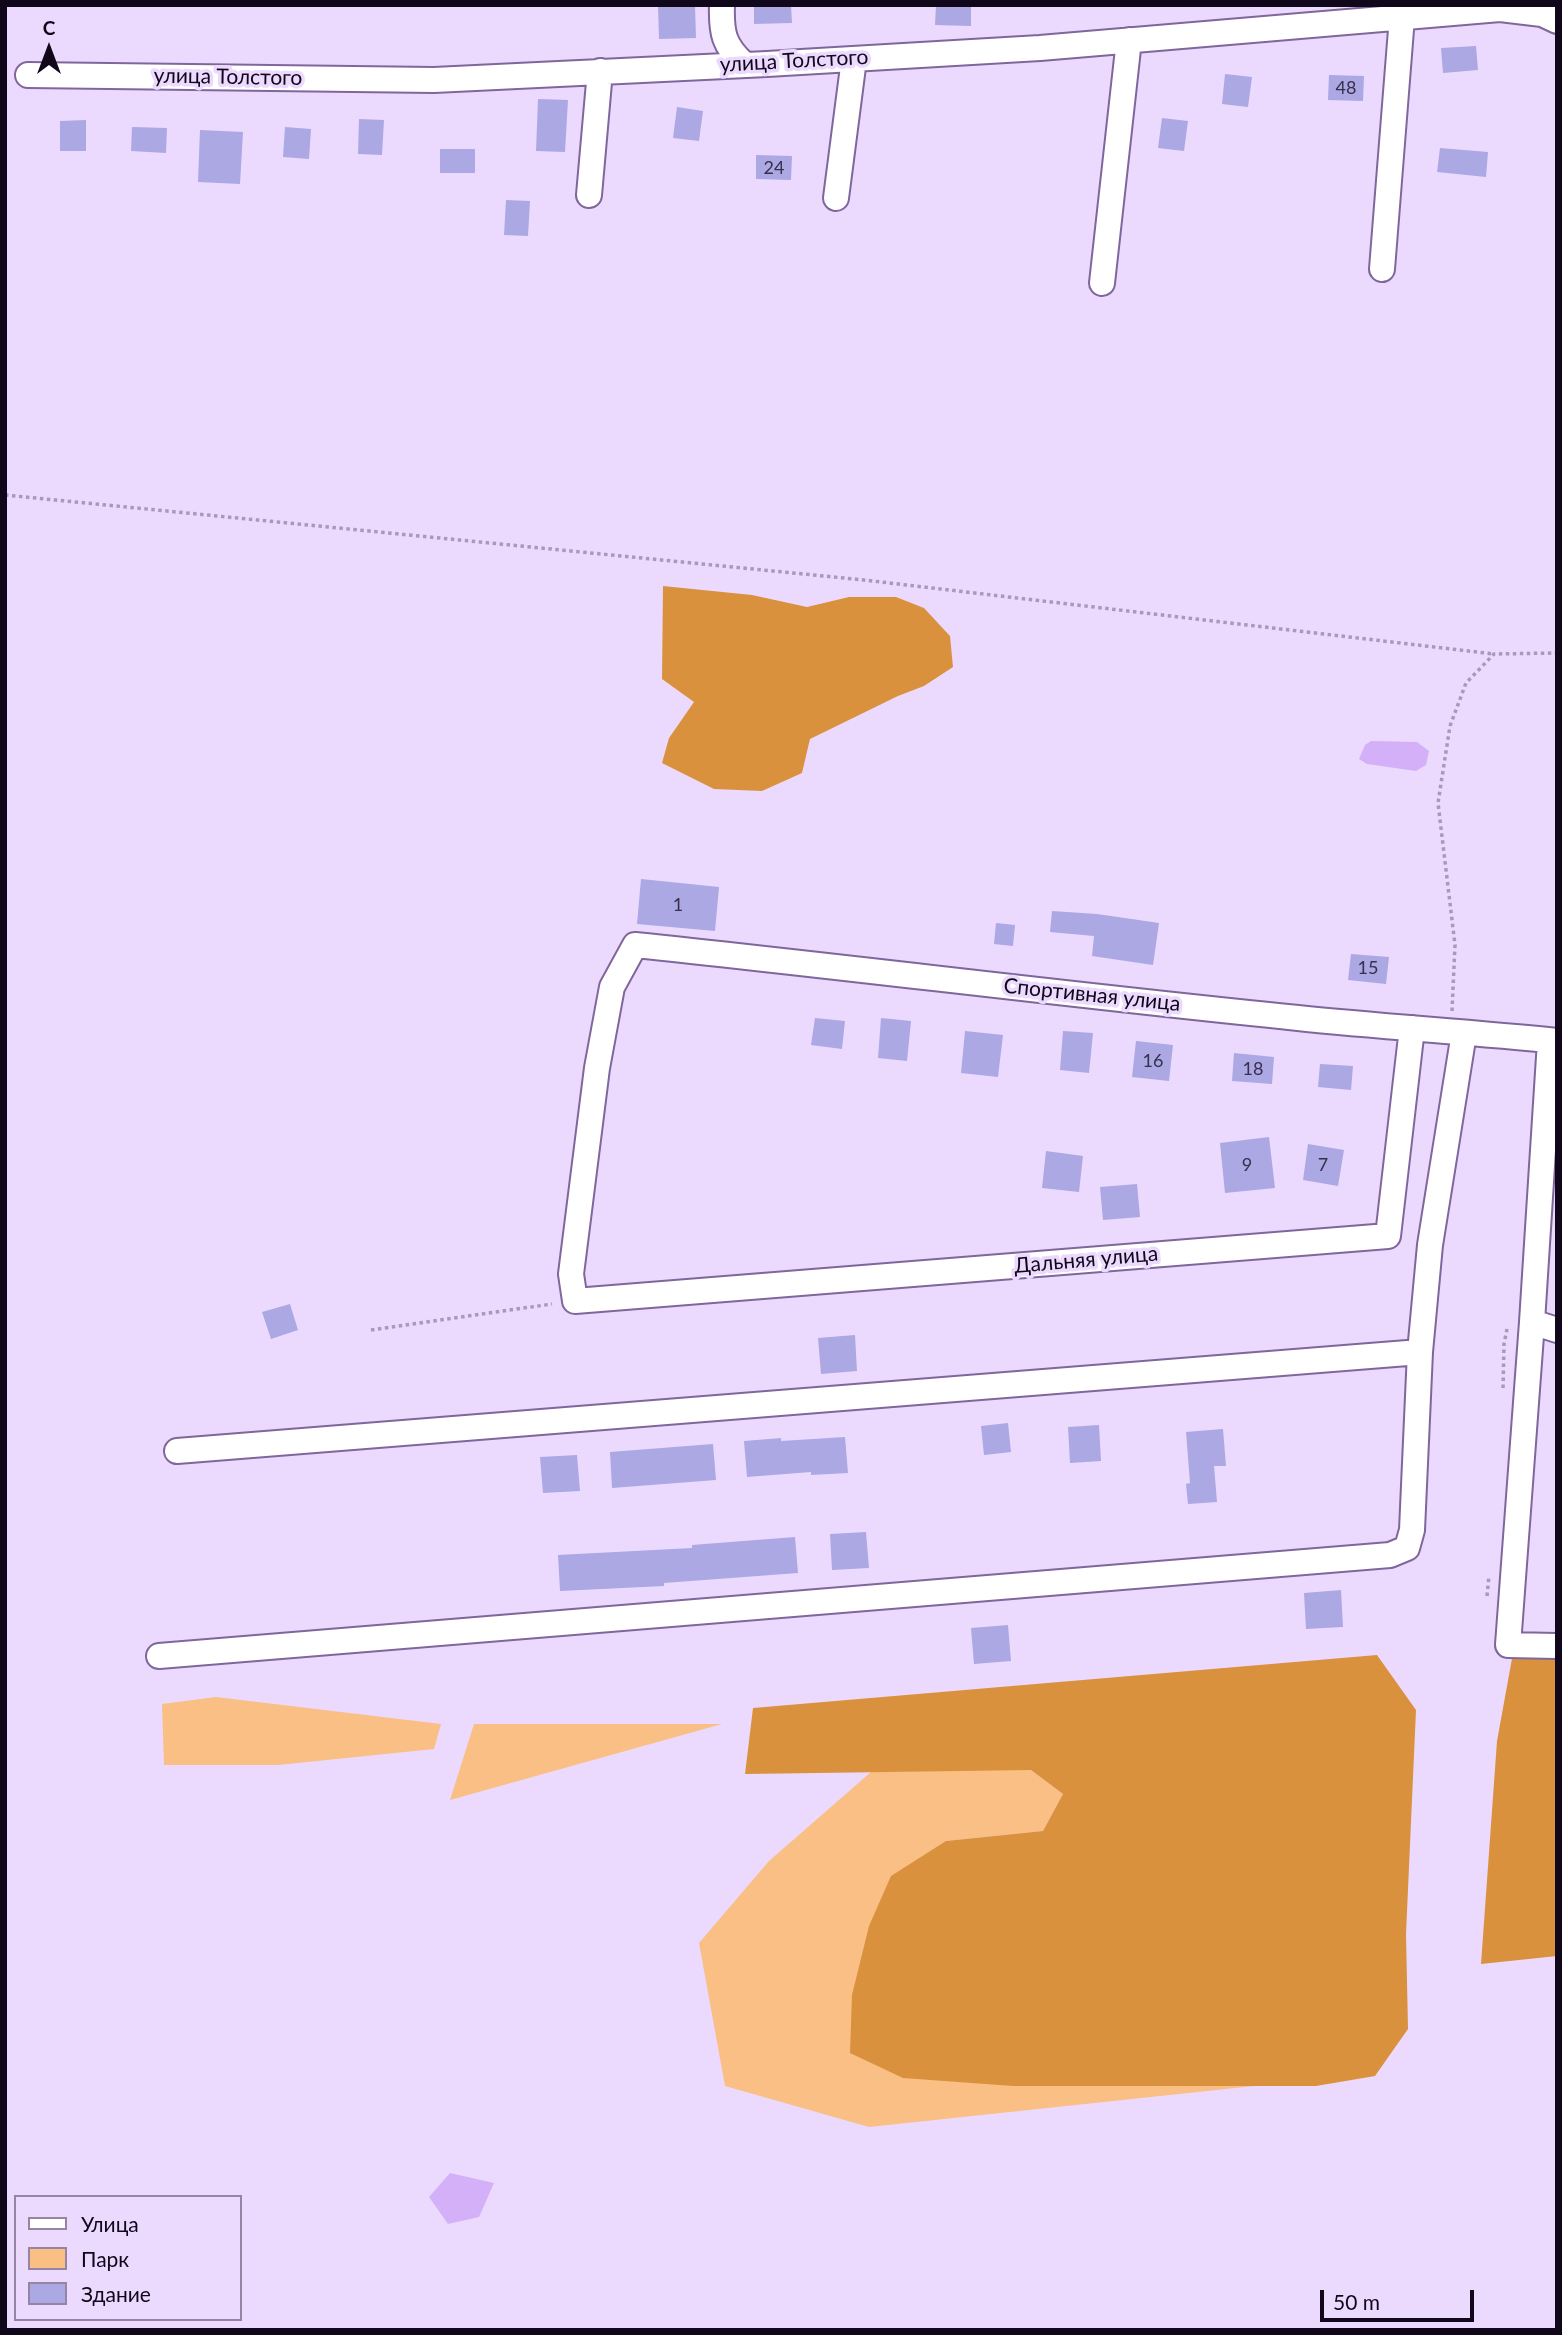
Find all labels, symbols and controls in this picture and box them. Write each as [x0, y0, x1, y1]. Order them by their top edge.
north arrow [14, 14, 84, 84]
text: С [43, 16, 55, 39]
street label: улица Толстого [719, 45, 869, 77]
street label: улица Толстого [153, 63, 303, 91]
house number: 48 [1336, 77, 1356, 99]
house number: 24 [764, 157, 784, 179]
house number: 1 [673, 894, 683, 916]
house number: 15 [1358, 957, 1378, 979]
street label: Спортивная улица [1002, 973, 1182, 1017]
house number: 16 [1143, 1050, 1163, 1072]
house number: 18 [1243, 1058, 1263, 1080]
house number: 9 [1242, 1154, 1252, 1176]
house number: 7 [1318, 1154, 1328, 1176]
street label: Дальняя улица [1013, 1241, 1159, 1279]
legend [14, 2195, 242, 2321]
text: Улица [81, 2211, 139, 2236]
text: Парк [81, 2246, 129, 2271]
scale bar [1324, 2276, 1478, 2320]
text: Здание [81, 2281, 151, 2306]
text: 50 m [1333, 2289, 1380, 2314]

